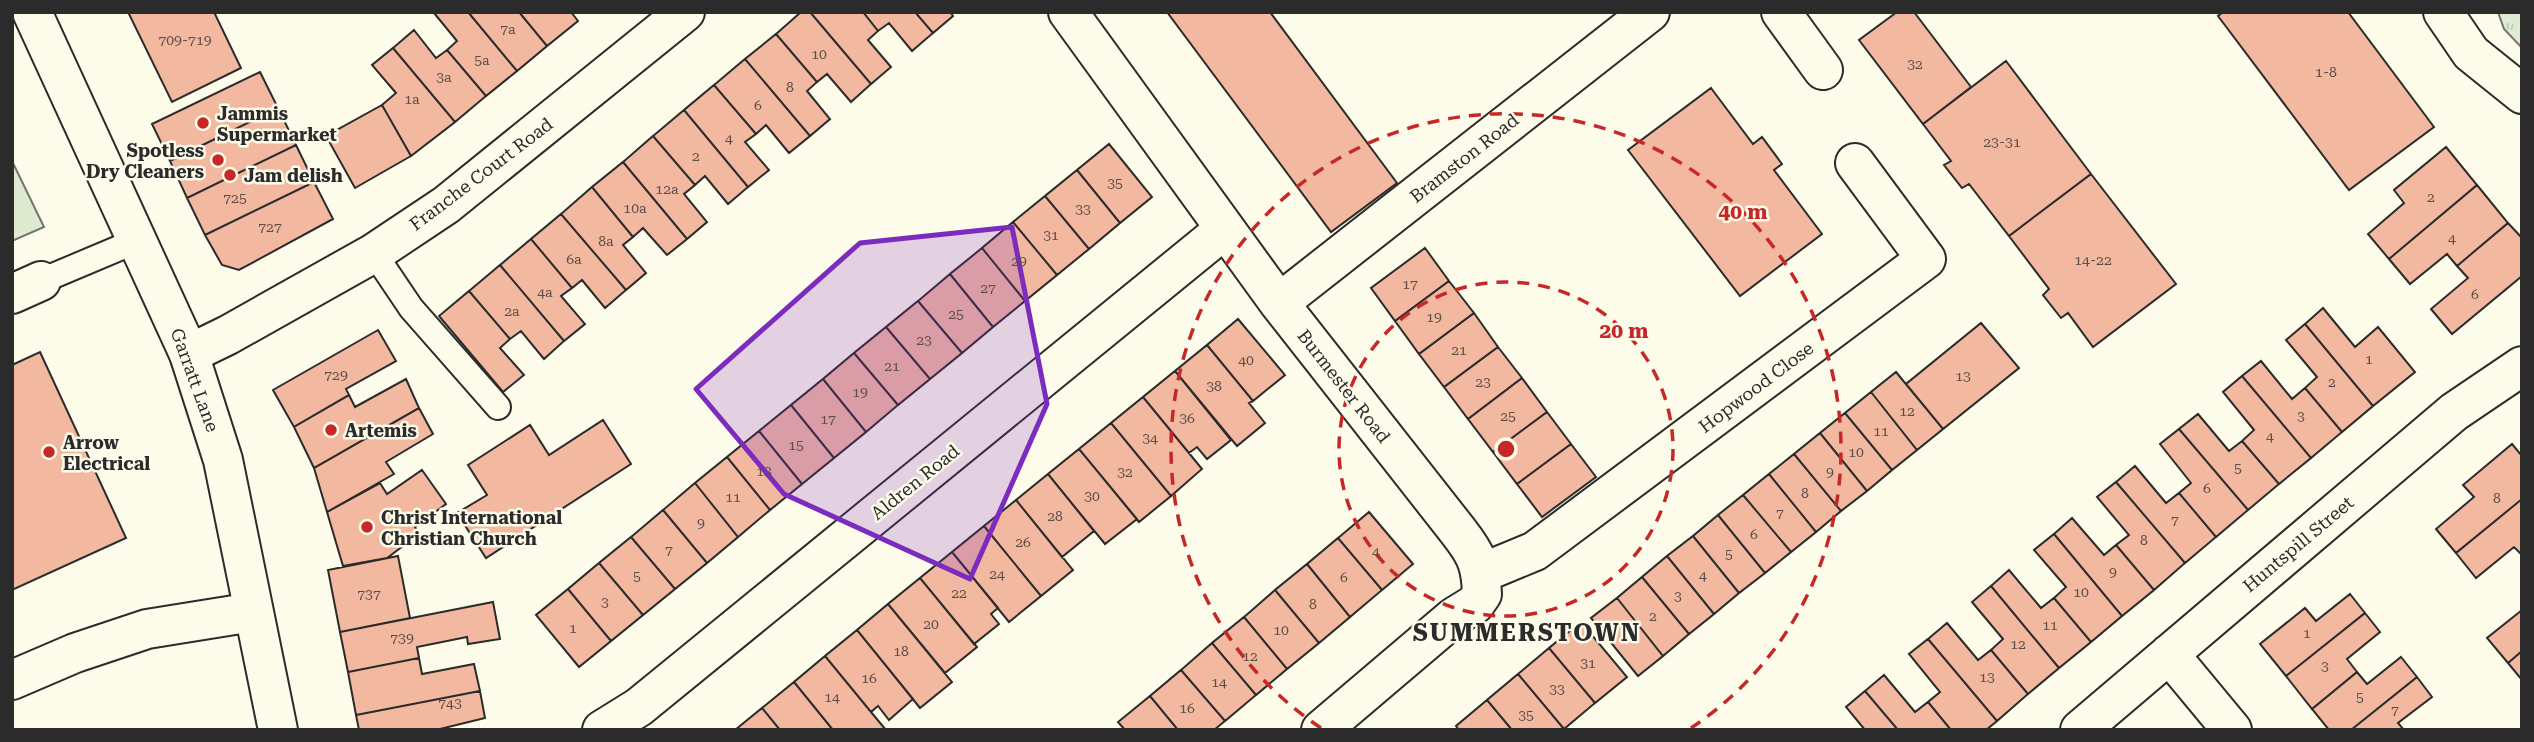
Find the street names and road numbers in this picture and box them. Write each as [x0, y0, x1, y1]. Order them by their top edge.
street label: Bramston Road [1406, 109, 1523, 207]
street label: Franche Court Road [405, 113, 557, 235]
street label: Garratt Lane [166, 325, 224, 435]
street label: Burmester Road [1293, 325, 1395, 447]
street label: Hopwood Close [1695, 337, 1817, 437]
street label: Aldren Road [867, 440, 964, 524]
street label: Huntspill Street [2238, 492, 2358, 596]

